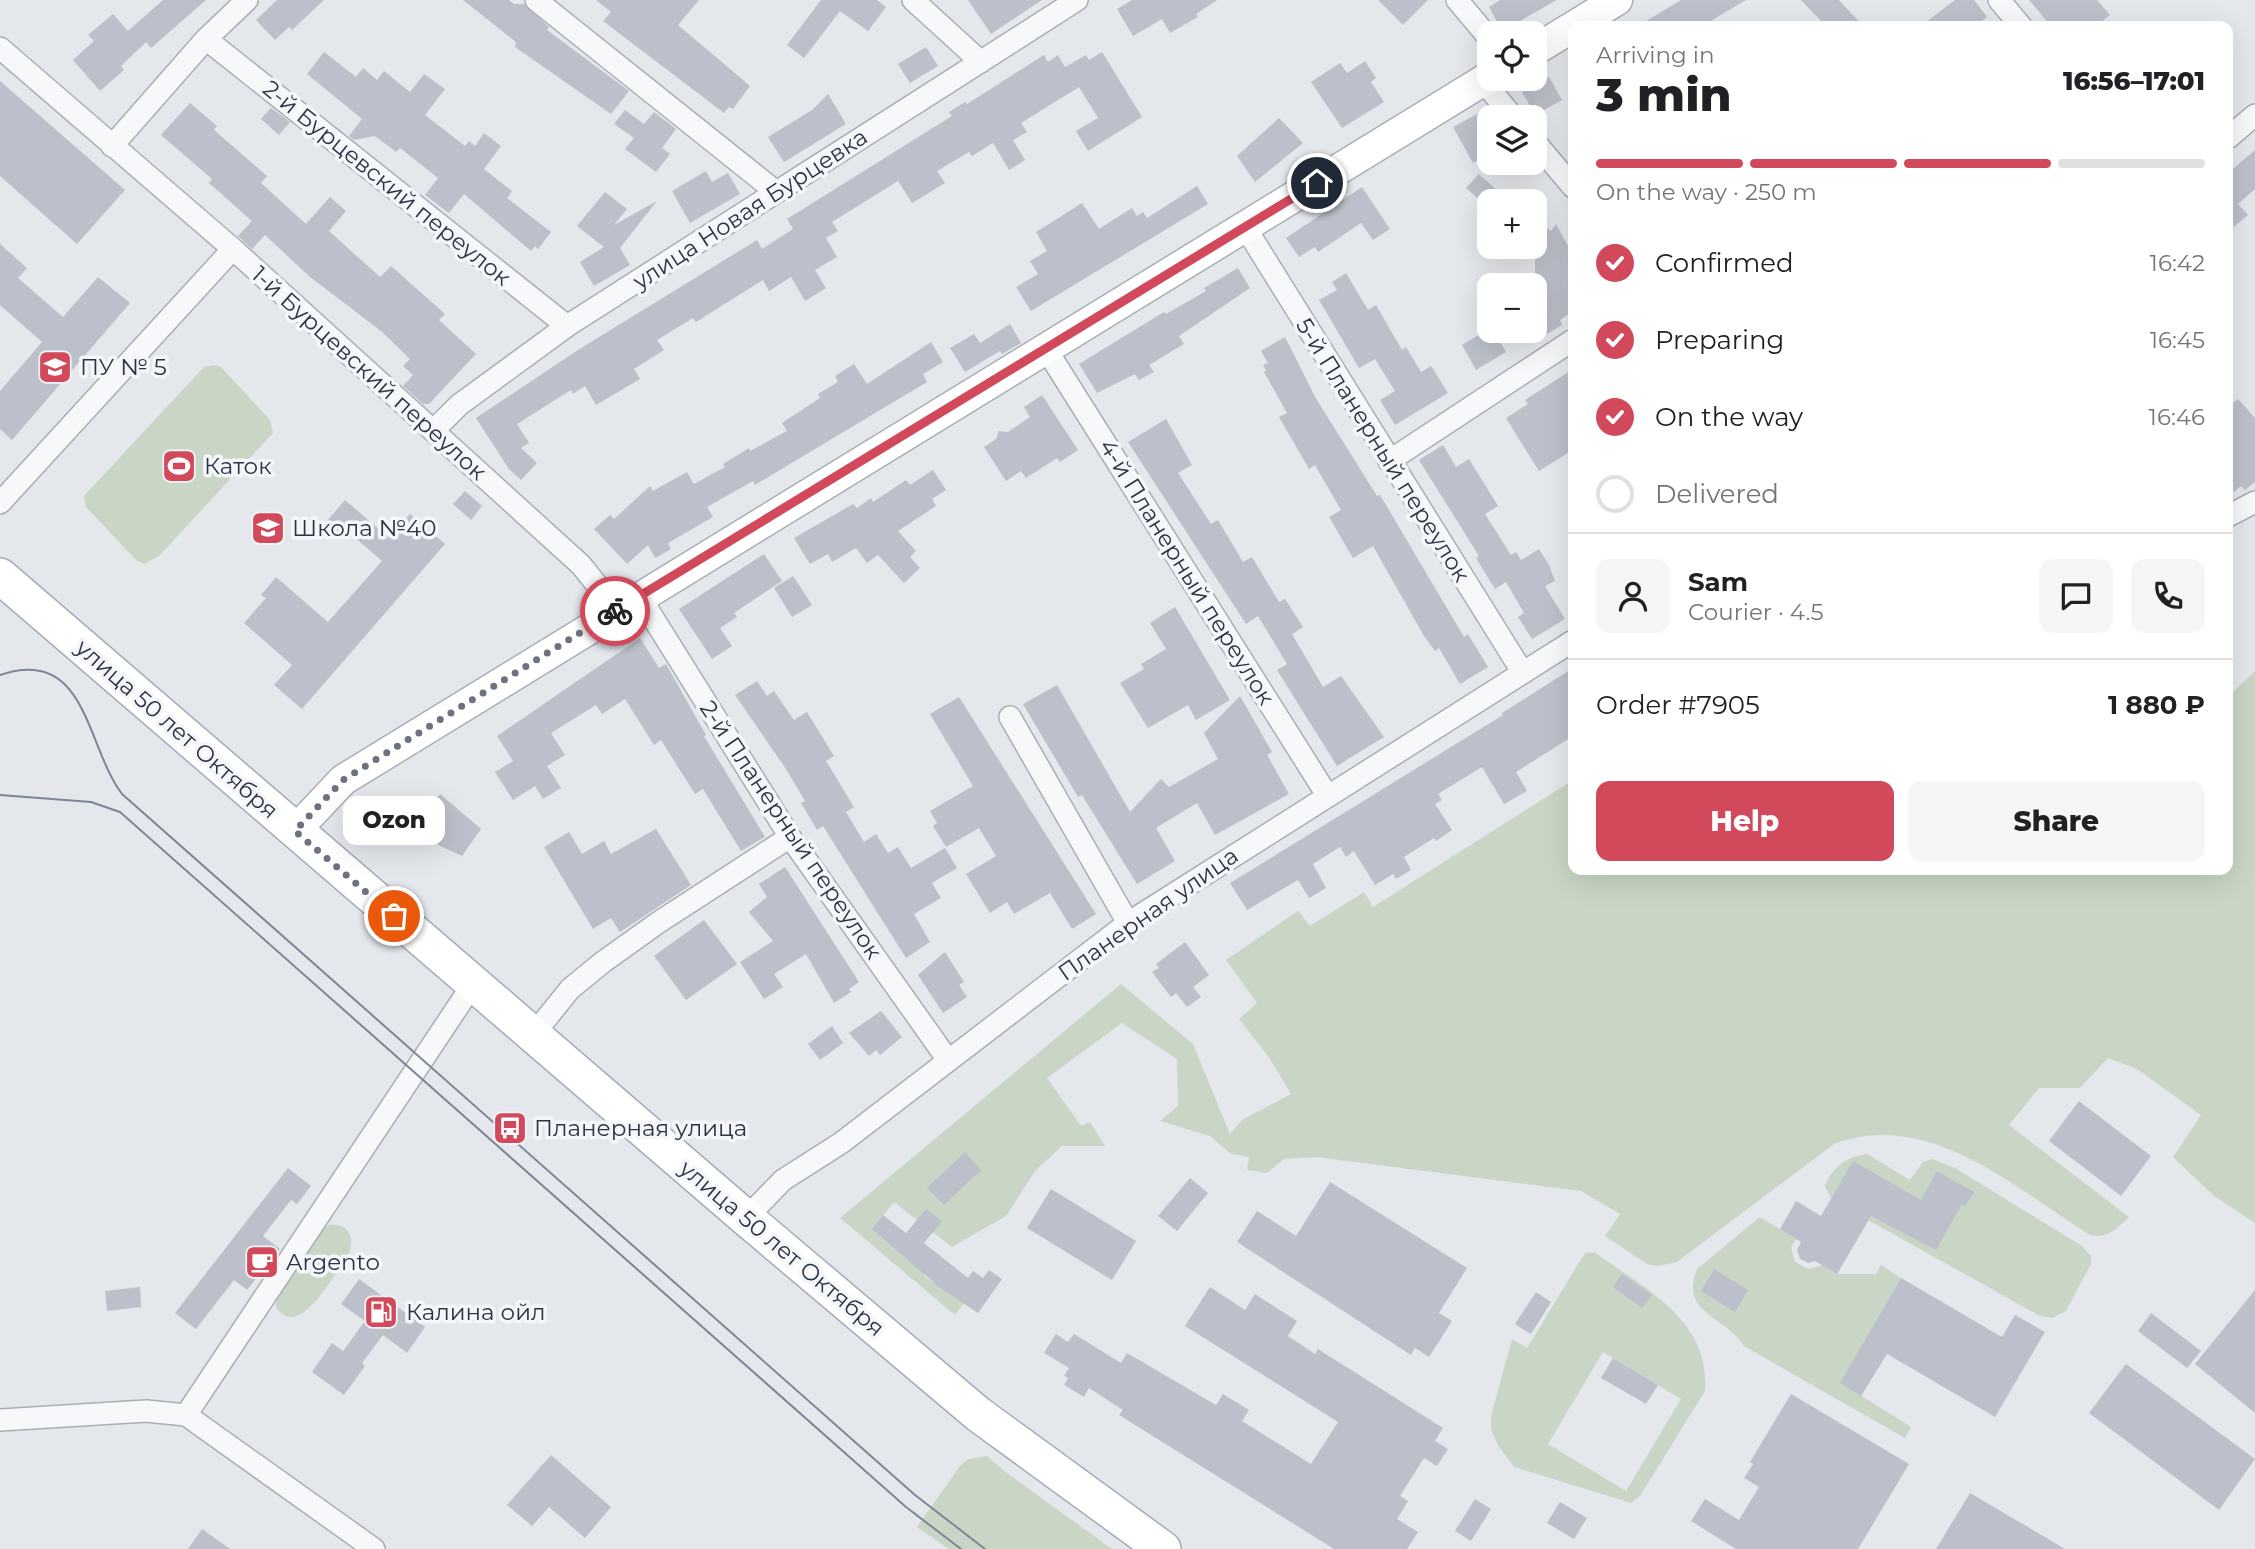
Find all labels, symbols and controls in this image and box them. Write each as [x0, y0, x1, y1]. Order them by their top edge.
map controls [1477, 21, 1547, 343]
button: locate [1477, 21, 1547, 91]
text: Arriving in [1596, 41, 1715, 69]
text: 16:56–17:01 [2063, 65, 2205, 97]
text: 3 min [1596, 66, 1732, 123]
street label: 2-й Бурцевский переулок [257, 74, 517, 292]
button: layers [1477, 105, 1547, 175]
street label: улица Новая Бурцевка [627, 123, 873, 296]
pin [1287, 153, 1347, 213]
icon: home [1298, 164, 1336, 202]
text: On the way · 250 m [1596, 178, 1817, 206]
button: + [1477, 189, 1547, 259]
icon: check [1596, 244, 1634, 282]
text: Confirmed [1655, 247, 1794, 279]
text: 16:42 [2150, 249, 2205, 277]
street label: 1-й Бурцевский переулок [246, 260, 493, 486]
button: − [1477, 273, 1547, 343]
street label: 5-й Планерный переулок [1290, 313, 1476, 588]
icon: check [1596, 321, 1634, 359]
text: Preparing [1655, 324, 1784, 356]
text: 16:45 [2150, 326, 2205, 354]
school or university icon: ПУ № 5 [36, 348, 74, 386]
place label: ПУ № 5 [80, 353, 167, 381]
icon: check [1596, 398, 1634, 436]
text: On the way [1655, 401, 1803, 433]
text: 16:46 [2149, 403, 2205, 431]
street label: 4-й Планерный переулок [1093, 434, 1281, 711]
sports icon: Каток [160, 447, 198, 485]
place label: Каток [204, 452, 272, 480]
text: Delivered [1655, 478, 1779, 510]
school or university icon: Школа №40 [249, 509, 287, 547]
place label: Школа №40 [292, 514, 436, 542]
button: person [1596, 559, 1670, 633]
button: chat [2039, 559, 2113, 633]
button: phone [2131, 559, 2205, 633]
text: Sam [1688, 566, 1748, 598]
courier [580, 576, 650, 646]
icon: bike [596, 592, 634, 630]
text: Courier · 4.5 [1688, 598, 1823, 626]
street label: улица 50 лет Октября [69, 633, 284, 825]
text: Order #7905 [1596, 689, 1760, 721]
text: 1 880 ₽ [2108, 689, 2205, 721]
street label: 2-й Планерный переулок [694, 695, 888, 965]
button: Help [1596, 781, 1894, 861]
button: Share [1908, 781, 2205, 861]
callout: Ozon [343, 797, 445, 846]
text: Ozon [362, 806, 426, 834]
street label: Планерная улица [1053, 841, 1243, 987]
pin [364, 886, 424, 946]
icon: bag [375, 897, 413, 935]
bus stop icon: Планерная улица [491, 1109, 529, 1147]
place label: Планерная улица [534, 1114, 747, 1142]
street label: улица 50 лет Октября [673, 1153, 890, 1342]
cafe icon: Argento [243, 1243, 281, 1281]
place label: Argento [286, 1248, 380, 1276]
fuel station icon: Калина ойл [362, 1293, 400, 1331]
place label: Калина ойл [406, 1298, 546, 1326]

